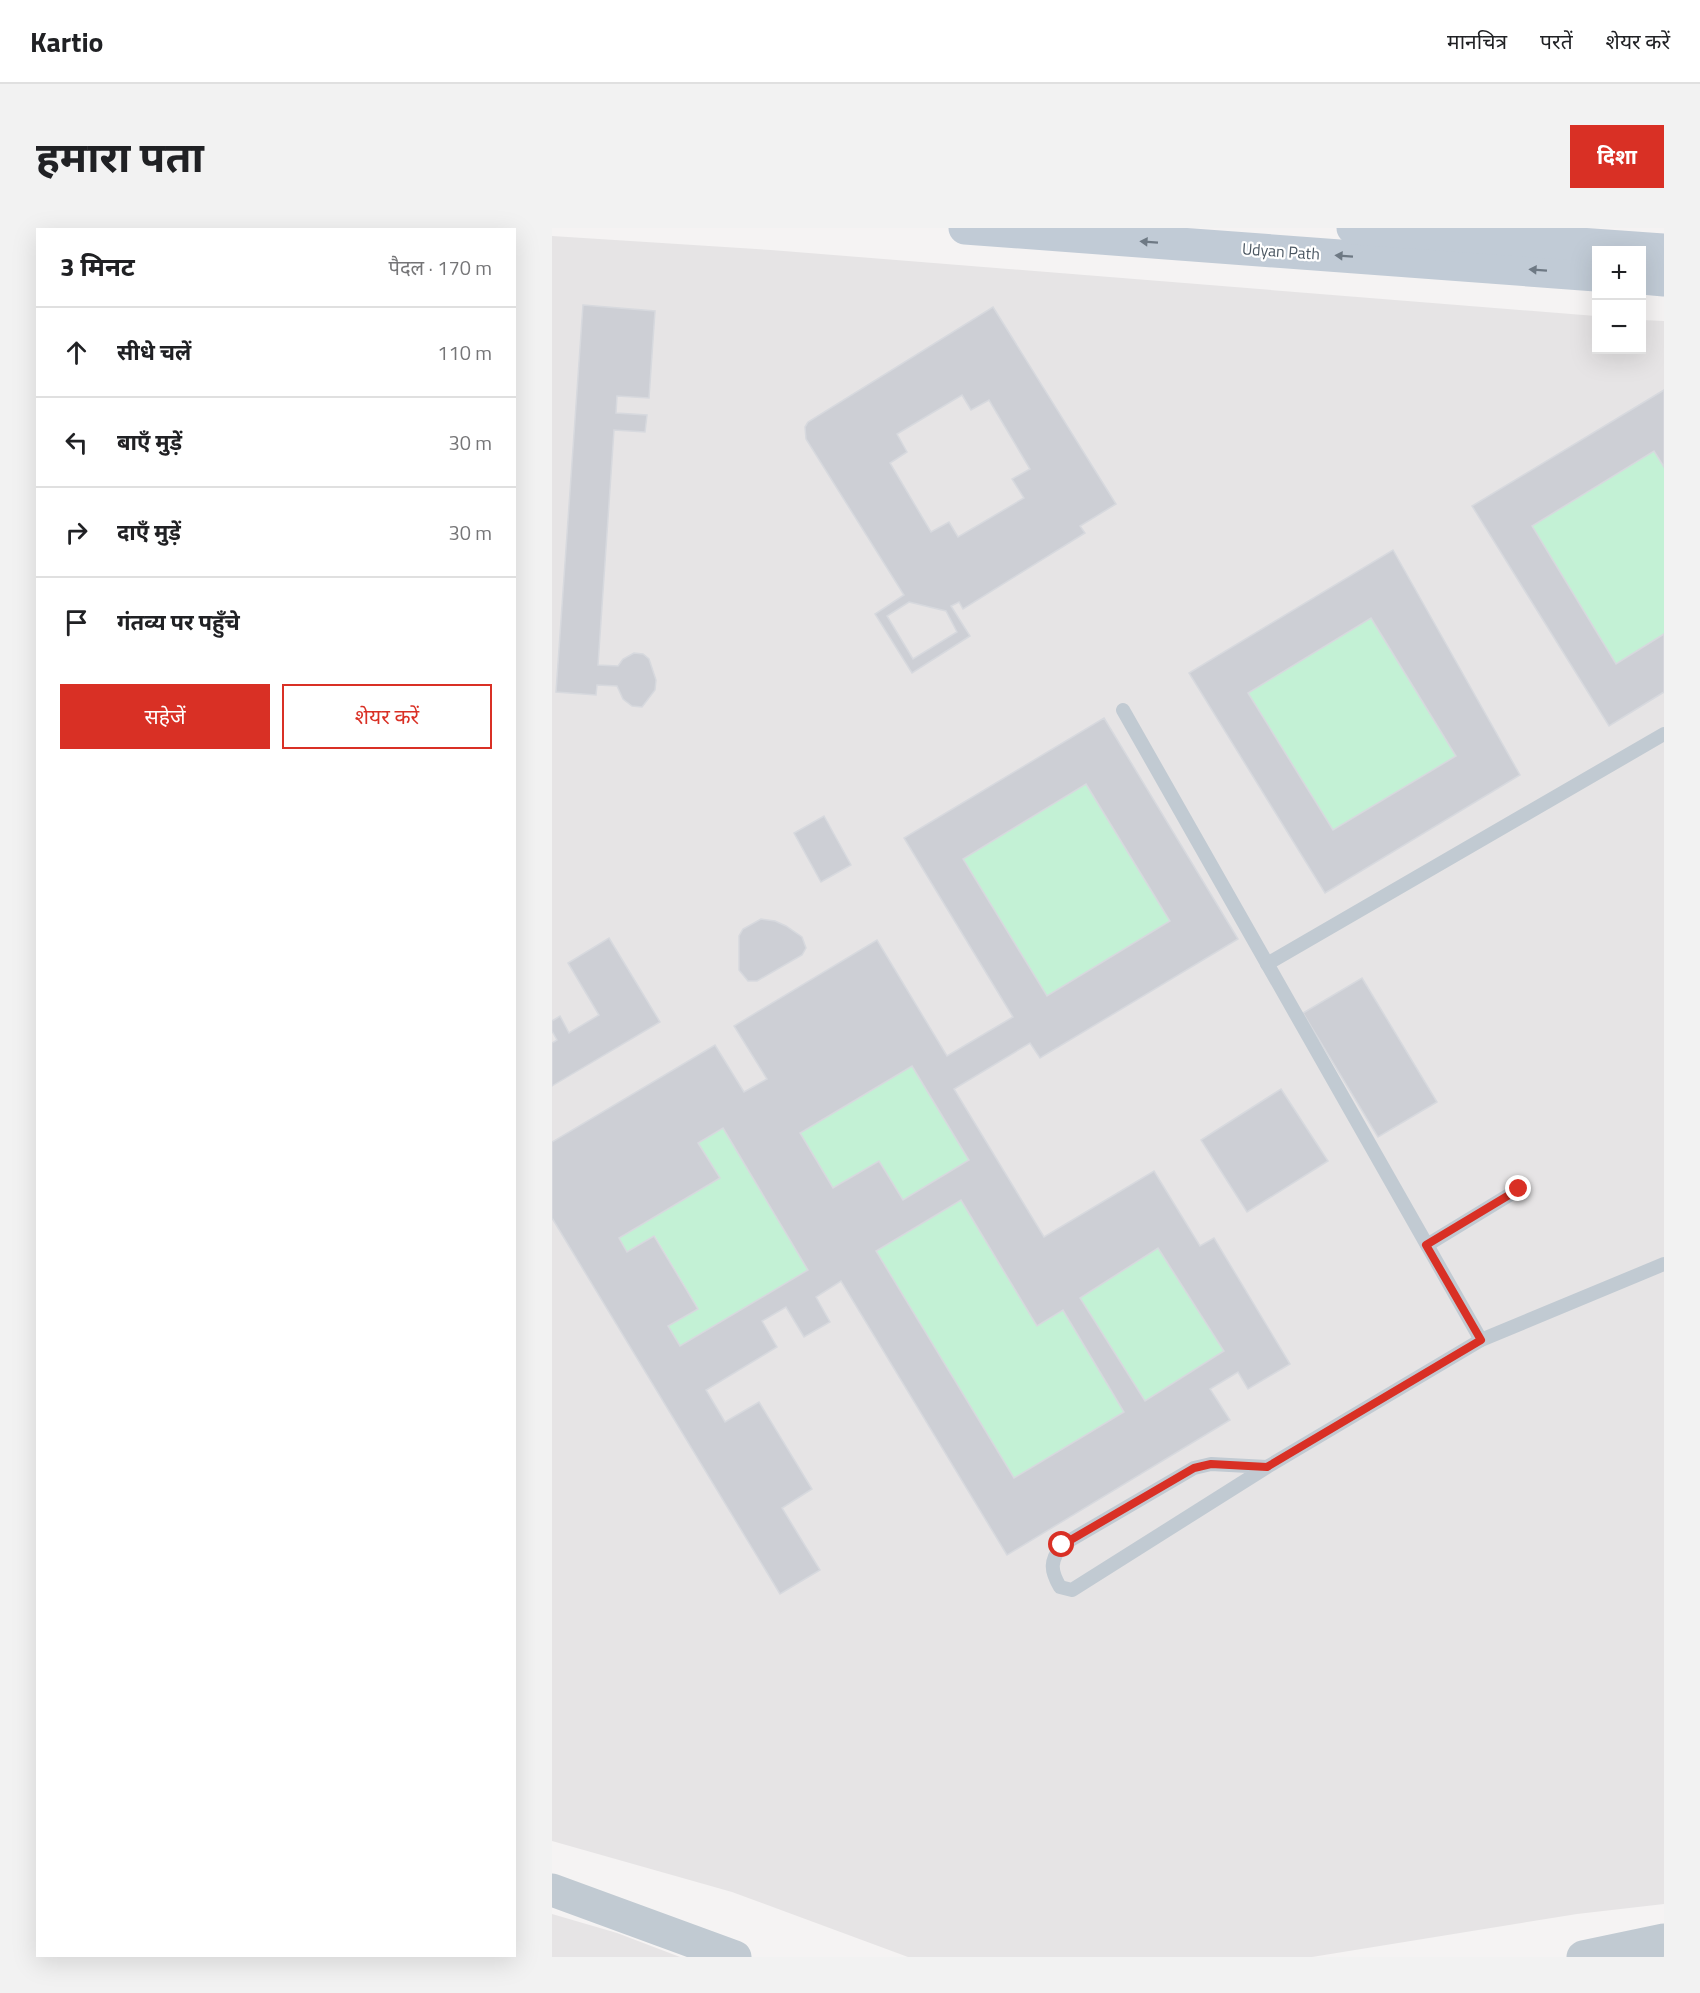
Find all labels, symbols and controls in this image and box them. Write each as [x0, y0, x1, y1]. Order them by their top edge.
text: Kartio [30, 20, 104, 63]
text: मानचित्र [1447, 25, 1507, 57]
text: परतें [1540, 25, 1573, 57]
text: शेयर करें [1606, 25, 1670, 57]
text: हमारा पता [36, 124, 204, 188]
button: दिशा [1570, 125, 1664, 188]
street label: Udyan Path [1241, 236, 1321, 266]
one-way arrow [1140, 237, 1159, 246]
map controls [1592, 246, 1646, 354]
button: + [1592, 246, 1646, 300]
text: 3 मिनट [60, 247, 135, 286]
one-way arrow [1334, 251, 1353, 261]
text: पैदल · 170 m [389, 252, 492, 283]
one-way arrow [1529, 266, 1548, 275]
button: − [1592, 300, 1646, 354]
text: सीधे चलें [117, 335, 191, 369]
icon: ahead [60, 336, 93, 369]
text: 110 m [437, 337, 492, 368]
text: बाएँ मुड़ें [117, 425, 182, 459]
icon: left [60, 426, 93, 459]
text: 30 m [448, 427, 492, 458]
text: दाएँ मुड़ें [117, 515, 181, 549]
icon: right [60, 516, 93, 549]
text: 30 m [448, 517, 492, 548]
text: गंतव्य पर पहुँचे [117, 605, 240, 639]
icon: arrive [60, 606, 93, 639]
button: सहेजें [60, 684, 270, 749]
button: शेयर करें [282, 684, 492, 749]
route end [1505, 1175, 1531, 1201]
route start [1048, 1531, 1074, 1557]

